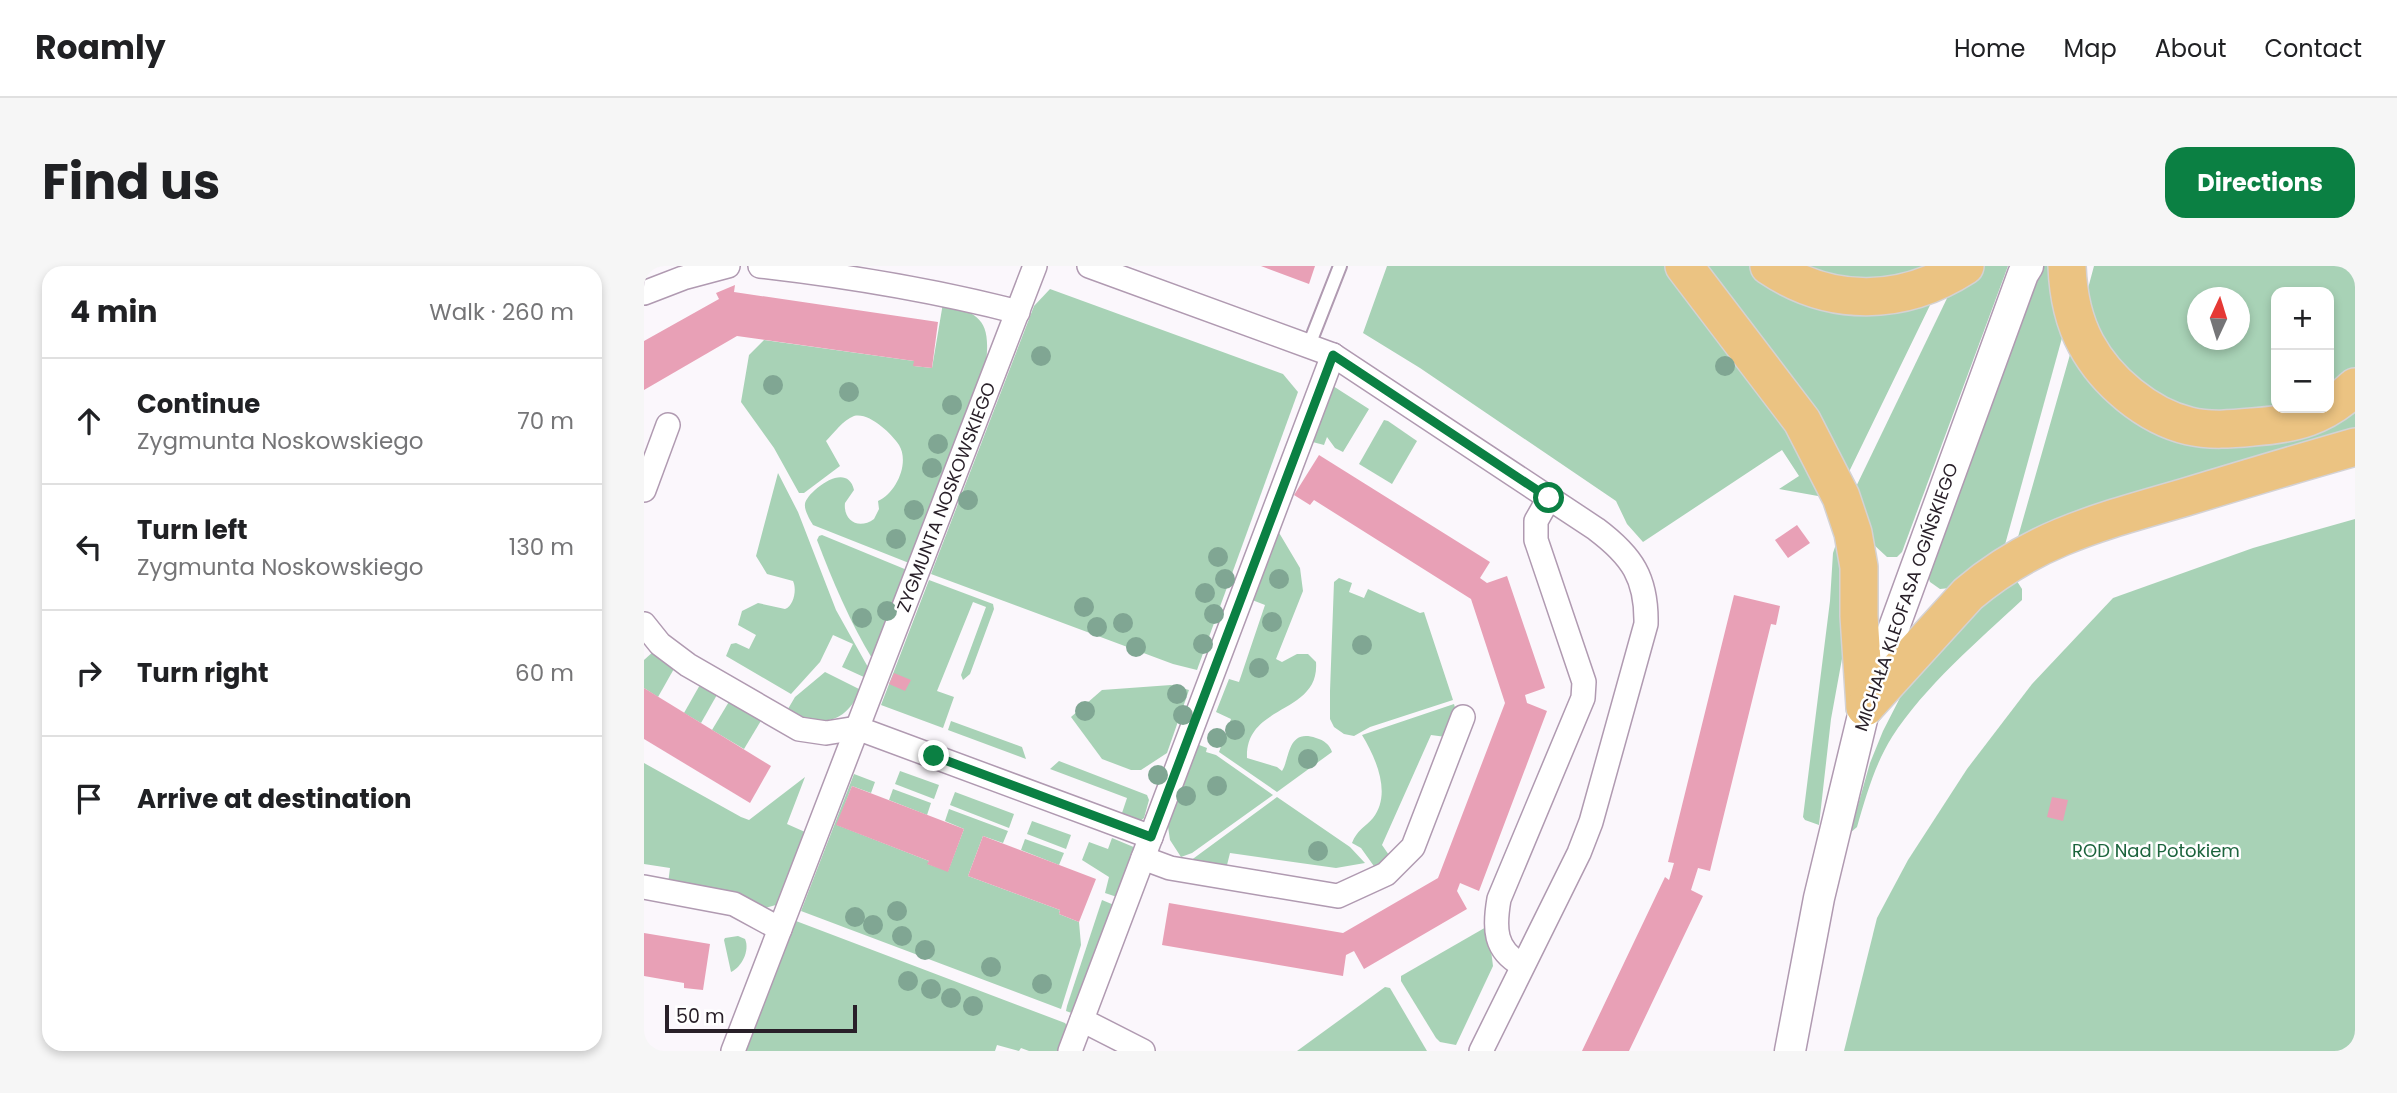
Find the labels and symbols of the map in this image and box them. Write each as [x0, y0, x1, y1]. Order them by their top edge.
north arrow [2187, 287, 2250, 350]
street label: ZYGMUNTA NOSKOWSKIEGO [891, 378, 1001, 616]
street label: MICHAŁA KLEOFASA OGIŃSKIEGO [1848, 459, 1964, 735]
route start [1533, 482, 1564, 513]
route end [918, 740, 949, 771]
park label: ROD Nad Potokiem [2072, 838, 2240, 863]
scale bar [665, 1002, 858, 1034]

